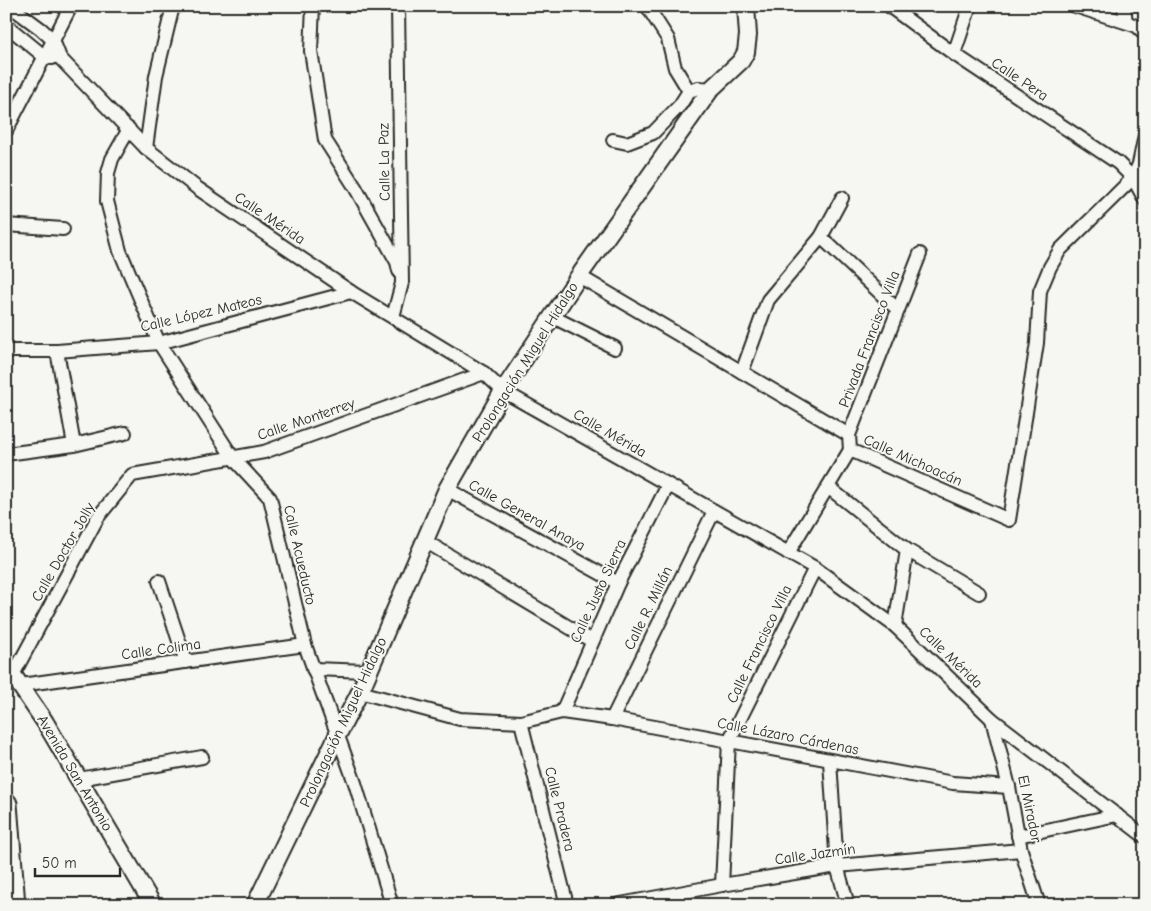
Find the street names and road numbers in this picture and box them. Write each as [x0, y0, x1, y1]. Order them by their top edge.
street label: Calle Pera [988, 53, 1052, 105]
street label: Calle La Paz [374, 122, 394, 201]
street label: Calle Mérida [231, 188, 309, 248]
street label: Privada Francisco Villa [835, 268, 903, 410]
street label: Prolongación Miguel Hidalgo [468, 278, 582, 445]
street label: Calle López Mateos [139, 290, 263, 336]
street label: Calle Monterrey [255, 394, 357, 444]
street label: Calle Mérida [570, 405, 650, 461]
street label: Calle Michoacán [861, 430, 965, 490]
street label: Calle General Anaya [465, 475, 589, 555]
street label: Calle Doctor Jolly [27, 499, 99, 605]
street label: Calle Acueducto [280, 503, 320, 607]
street label: Calle Justo Sierra [566, 536, 630, 646]
street label: Calle R. Millán [620, 563, 676, 653]
street label: Calle Francisco Villa [723, 582, 795, 706]
street label: Calle Mérida [916, 622, 986, 692]
street label: Prolongación Miguel Hidalgo [296, 634, 390, 810]
street label: Calle Colima [120, 635, 202, 663]
street label: Avenida San Antonio [33, 712, 117, 834]
street label: Calle Lázaro Cárdenas [716, 713, 860, 759]
street label: Calle Pradera [541, 765, 579, 853]
street label: El Mirador [1014, 774, 1046, 844]
street label: Calle Jazmín [774, 839, 856, 869]

